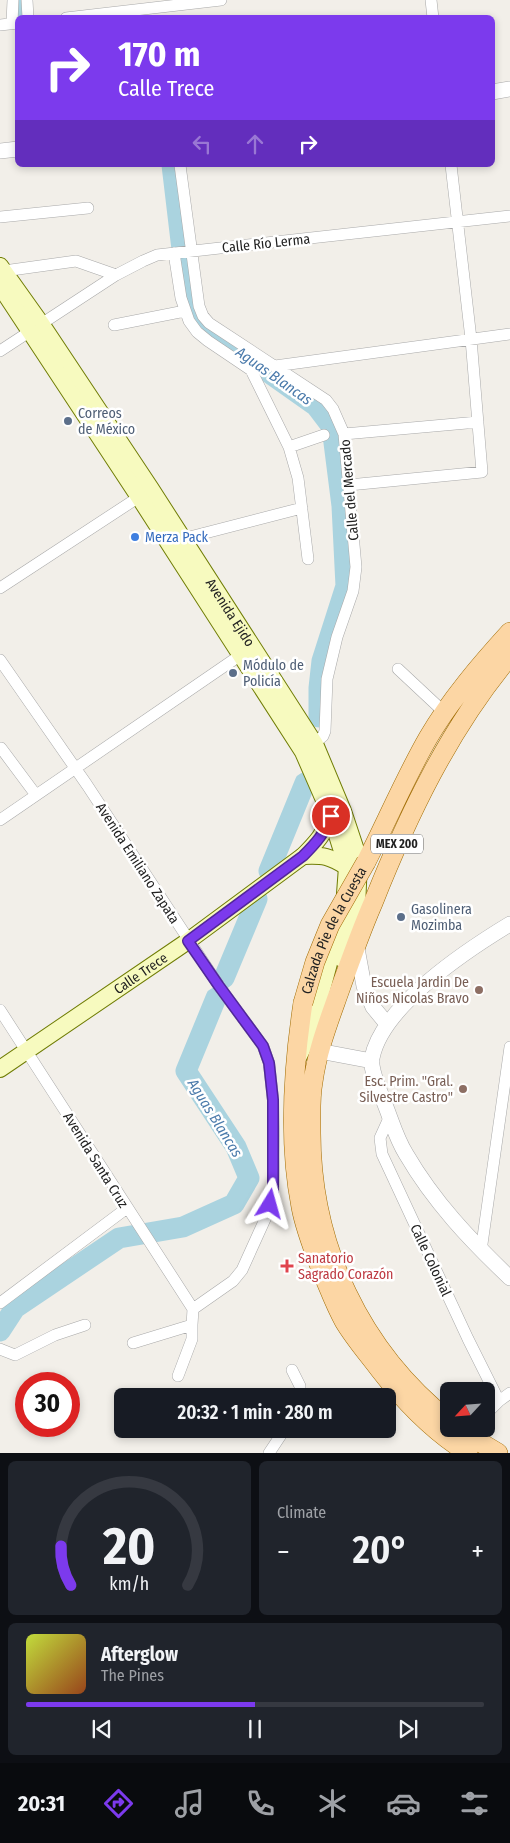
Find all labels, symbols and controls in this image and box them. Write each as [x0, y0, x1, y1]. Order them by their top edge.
text: 170 m [118, 33, 201, 75]
icon: right [35, 35, 100, 100]
text: Calle Trece [118, 75, 214, 102]
icon: left [188, 130, 216, 158]
icon: ahead [241, 130, 269, 158]
icon: right [294, 130, 322, 158]
street label: Calle Río Lerma [221, 230, 311, 257]
water label: Aguas Blancas [232, 343, 316, 409]
place label: Correos de México [78, 405, 135, 438]
marker: Correos de México [62, 415, 74, 427]
street label: Calle del Mercado [337, 439, 362, 541]
place label: Merza Pack [145, 529, 209, 546]
marker: Merza Pack [129, 531, 141, 543]
street label: Avenida Ejido [202, 575, 258, 650]
place label: Módulo de Policía [243, 657, 304, 690]
marker: Módulo de Policía [227, 667, 239, 679]
pin [310, 795, 352, 837]
street label: Avenida Emiliano Zapata [92, 800, 183, 927]
icon: arrive [317, 802, 345, 830]
road number: MEX 200 [371, 834, 423, 854]
street label: Calzada Pie de la Cuesta [298, 864, 370, 996]
place label: Gasolinera Mozimba [411, 901, 472, 934]
marker: Gasolinera Mozimba [395, 911, 407, 923]
street label: Calle Trece [111, 949, 171, 998]
place label: Escuela Jardin De Niños Nicolas Bravo [356, 974, 469, 1007]
marker: Escuela Jardin De Niños Nicolas Bravo [473, 984, 485, 996]
place label: Esc. Prim. "Gral. Silvestre Castro" [359, 1073, 453, 1106]
water label: Aguas Blancas [183, 1075, 247, 1161]
marker: Esc. Prim. "Gral. Silvestre Castro" [457, 1083, 469, 1095]
street label: Avenida Santa Cruz [59, 1109, 132, 1212]
position arrow [243, 1177, 295, 1229]
street label: Calle Colonial [406, 1221, 455, 1299]
place label: Sanatorio Sagrado Corazón [298, 1250, 393, 1283]
marker: Sanatorio Sagrado Corazón [280, 1259, 294, 1273]
speed limit sign: 30 [15, 1372, 80, 1437]
north arrow [440, 1382, 495, 1438]
map controls [440, 1382, 495, 1437]
text: 20:32 · 1 min · 280 m [178, 1401, 332, 1424]
text: Climate [277, 1503, 326, 1522]
text: 20 [102, 1515, 156, 1578]
text: 20° [353, 1527, 408, 1573]
text: − [277, 1535, 290, 1568]
text: + [471, 1535, 484, 1568]
text: km/h [110, 1573, 149, 1595]
text: Afterglow [101, 1643, 178, 1666]
text: The Pines [101, 1666, 164, 1685]
icon: previous [88, 1715, 116, 1743]
icon: pause [241, 1715, 269, 1743]
icon: next [394, 1715, 422, 1743]
icon: directions [101, 1786, 136, 1821]
icon: music [172, 1786, 207, 1821]
icon: phone [243, 1786, 278, 1821]
icon: climate [315, 1786, 350, 1821]
icon: car [386, 1786, 421, 1821]
icon: filters [457, 1786, 492, 1821]
text: 20:31 [18, 1790, 65, 1817]

